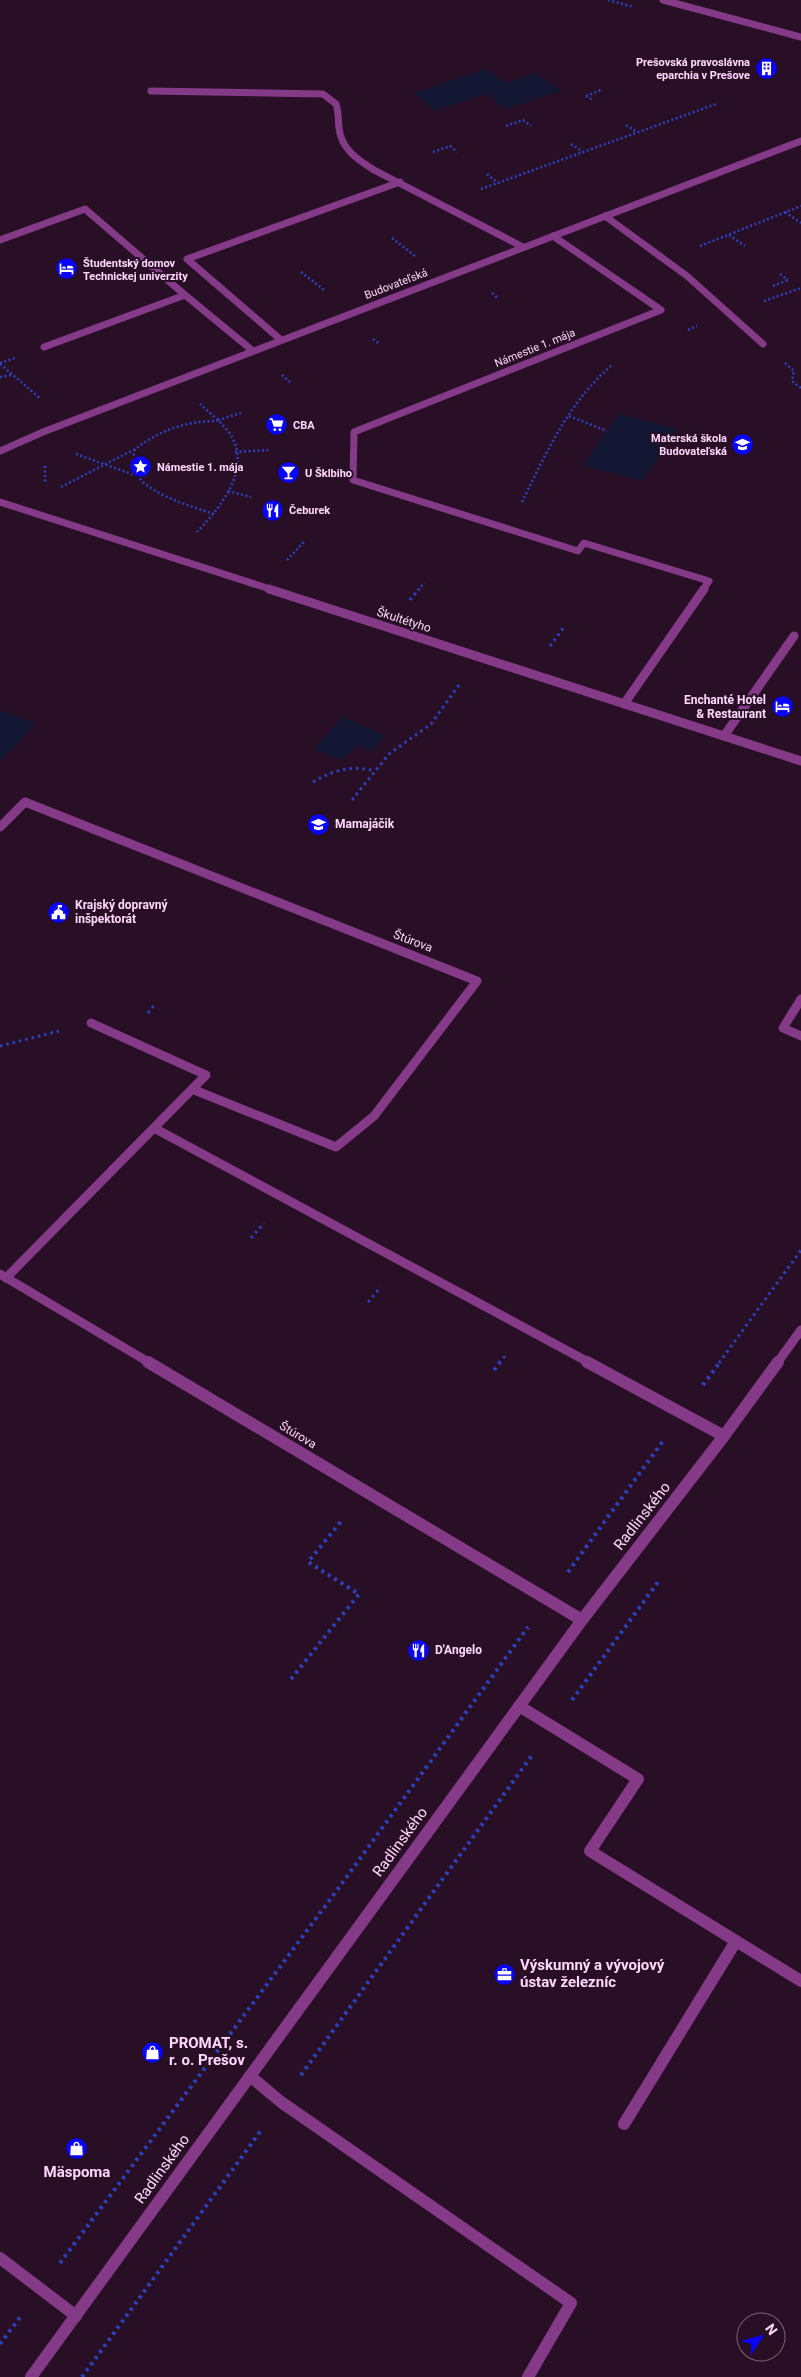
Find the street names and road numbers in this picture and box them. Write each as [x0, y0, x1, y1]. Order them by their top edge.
street label: Budovateľská [363, 266, 429, 302]
street label: Námestie 1. mája [493, 326, 577, 370]
street label: Škultétyho [375, 604, 433, 635]
street label: Štúrova [392, 926, 435, 955]
street label: Štúrova [277, 1418, 320, 1451]
street label: Radlinského [610, 1478, 674, 1554]
street label: Radlinského [369, 1804, 431, 1880]
street label: Radlinského [131, 2131, 193, 2207]

